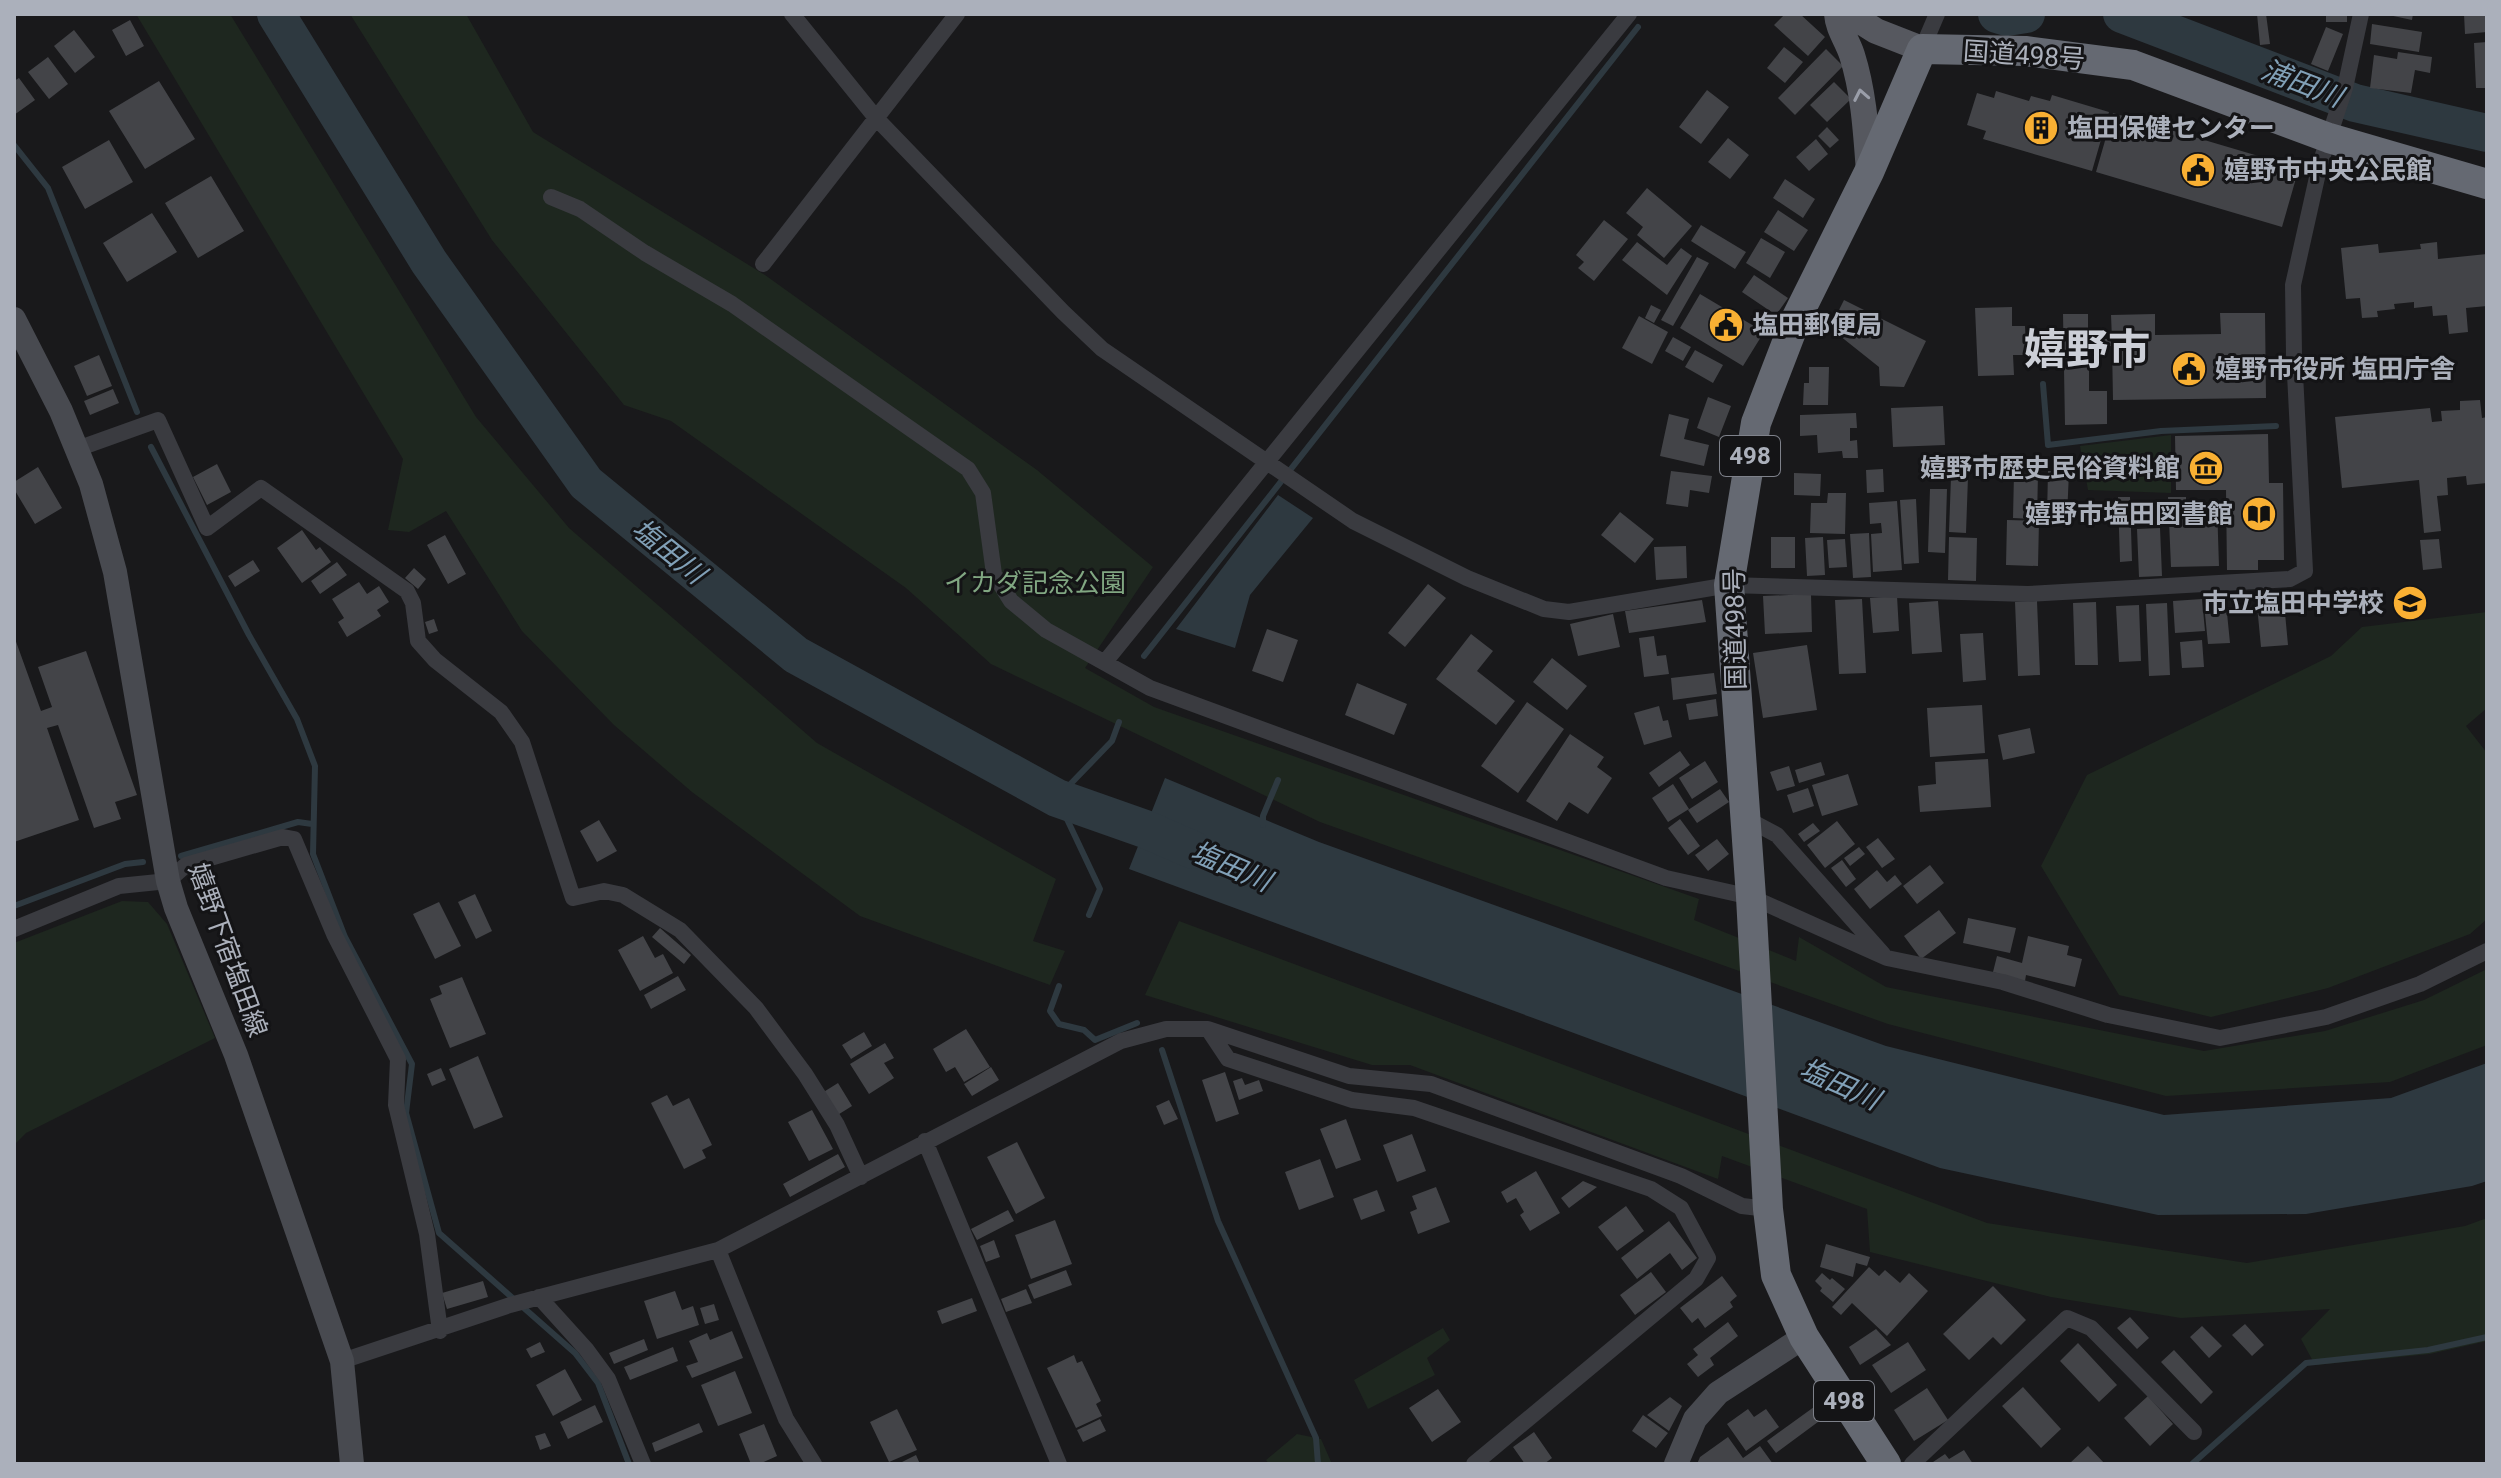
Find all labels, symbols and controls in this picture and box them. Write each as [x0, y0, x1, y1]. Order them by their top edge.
street label: 国道498号 [1962, 36, 2086, 74]
water label: 浦田川 [2257, 53, 2350, 115]
one-way arrow [1854, 88, 1871, 101]
building icon: 塩田保健センター [2022, 109, 2060, 147]
place label: 塩田保健センター [2067, 113, 2275, 143]
public building icon: 嬉野市中央公民館 [2179, 151, 2217, 189]
place label: 嬉野市中央公民館 [2224, 155, 2432, 185]
public building icon: 塩田郵便局 [1707, 306, 1745, 344]
place label: 塩田郵便局 [1752, 310, 1882, 340]
district label: 嬉野市 [2024, 325, 2150, 374]
public building icon: 嬉野市役所 塩田庁舎 [2170, 350, 2208, 388]
place label: 嬉野市役所 塩田庁舎 [2215, 354, 2455, 384]
road number: 498 [1720, 436, 1780, 476]
museum icon: 嬉野市歴史民俗資料館 [2187, 449, 2225, 487]
place label: 嬉野市歴史民俗資料館 [1920, 453, 2180, 483]
library icon: 嬉野市塩田図書館 [2240, 495, 2278, 533]
place label: 嬉野市塩田図書館 [2025, 499, 2233, 529]
water label: 塩田川 [626, 512, 714, 593]
park label: イカダ記念公園 [944, 568, 1126, 598]
street label: 国道498号 [1719, 568, 1751, 690]
school or university icon: 市立塩田中学校 [2391, 584, 2429, 622]
place label: 市立塩田中学校 [2202, 588, 2384, 618]
water label: 塩田川 [1186, 835, 1279, 899]
street label: 嬉野下宿塩田線 [183, 859, 273, 1041]
water label: 塩田川 [1795, 1052, 1888, 1118]
road number: 498 [1814, 1381, 1874, 1421]

